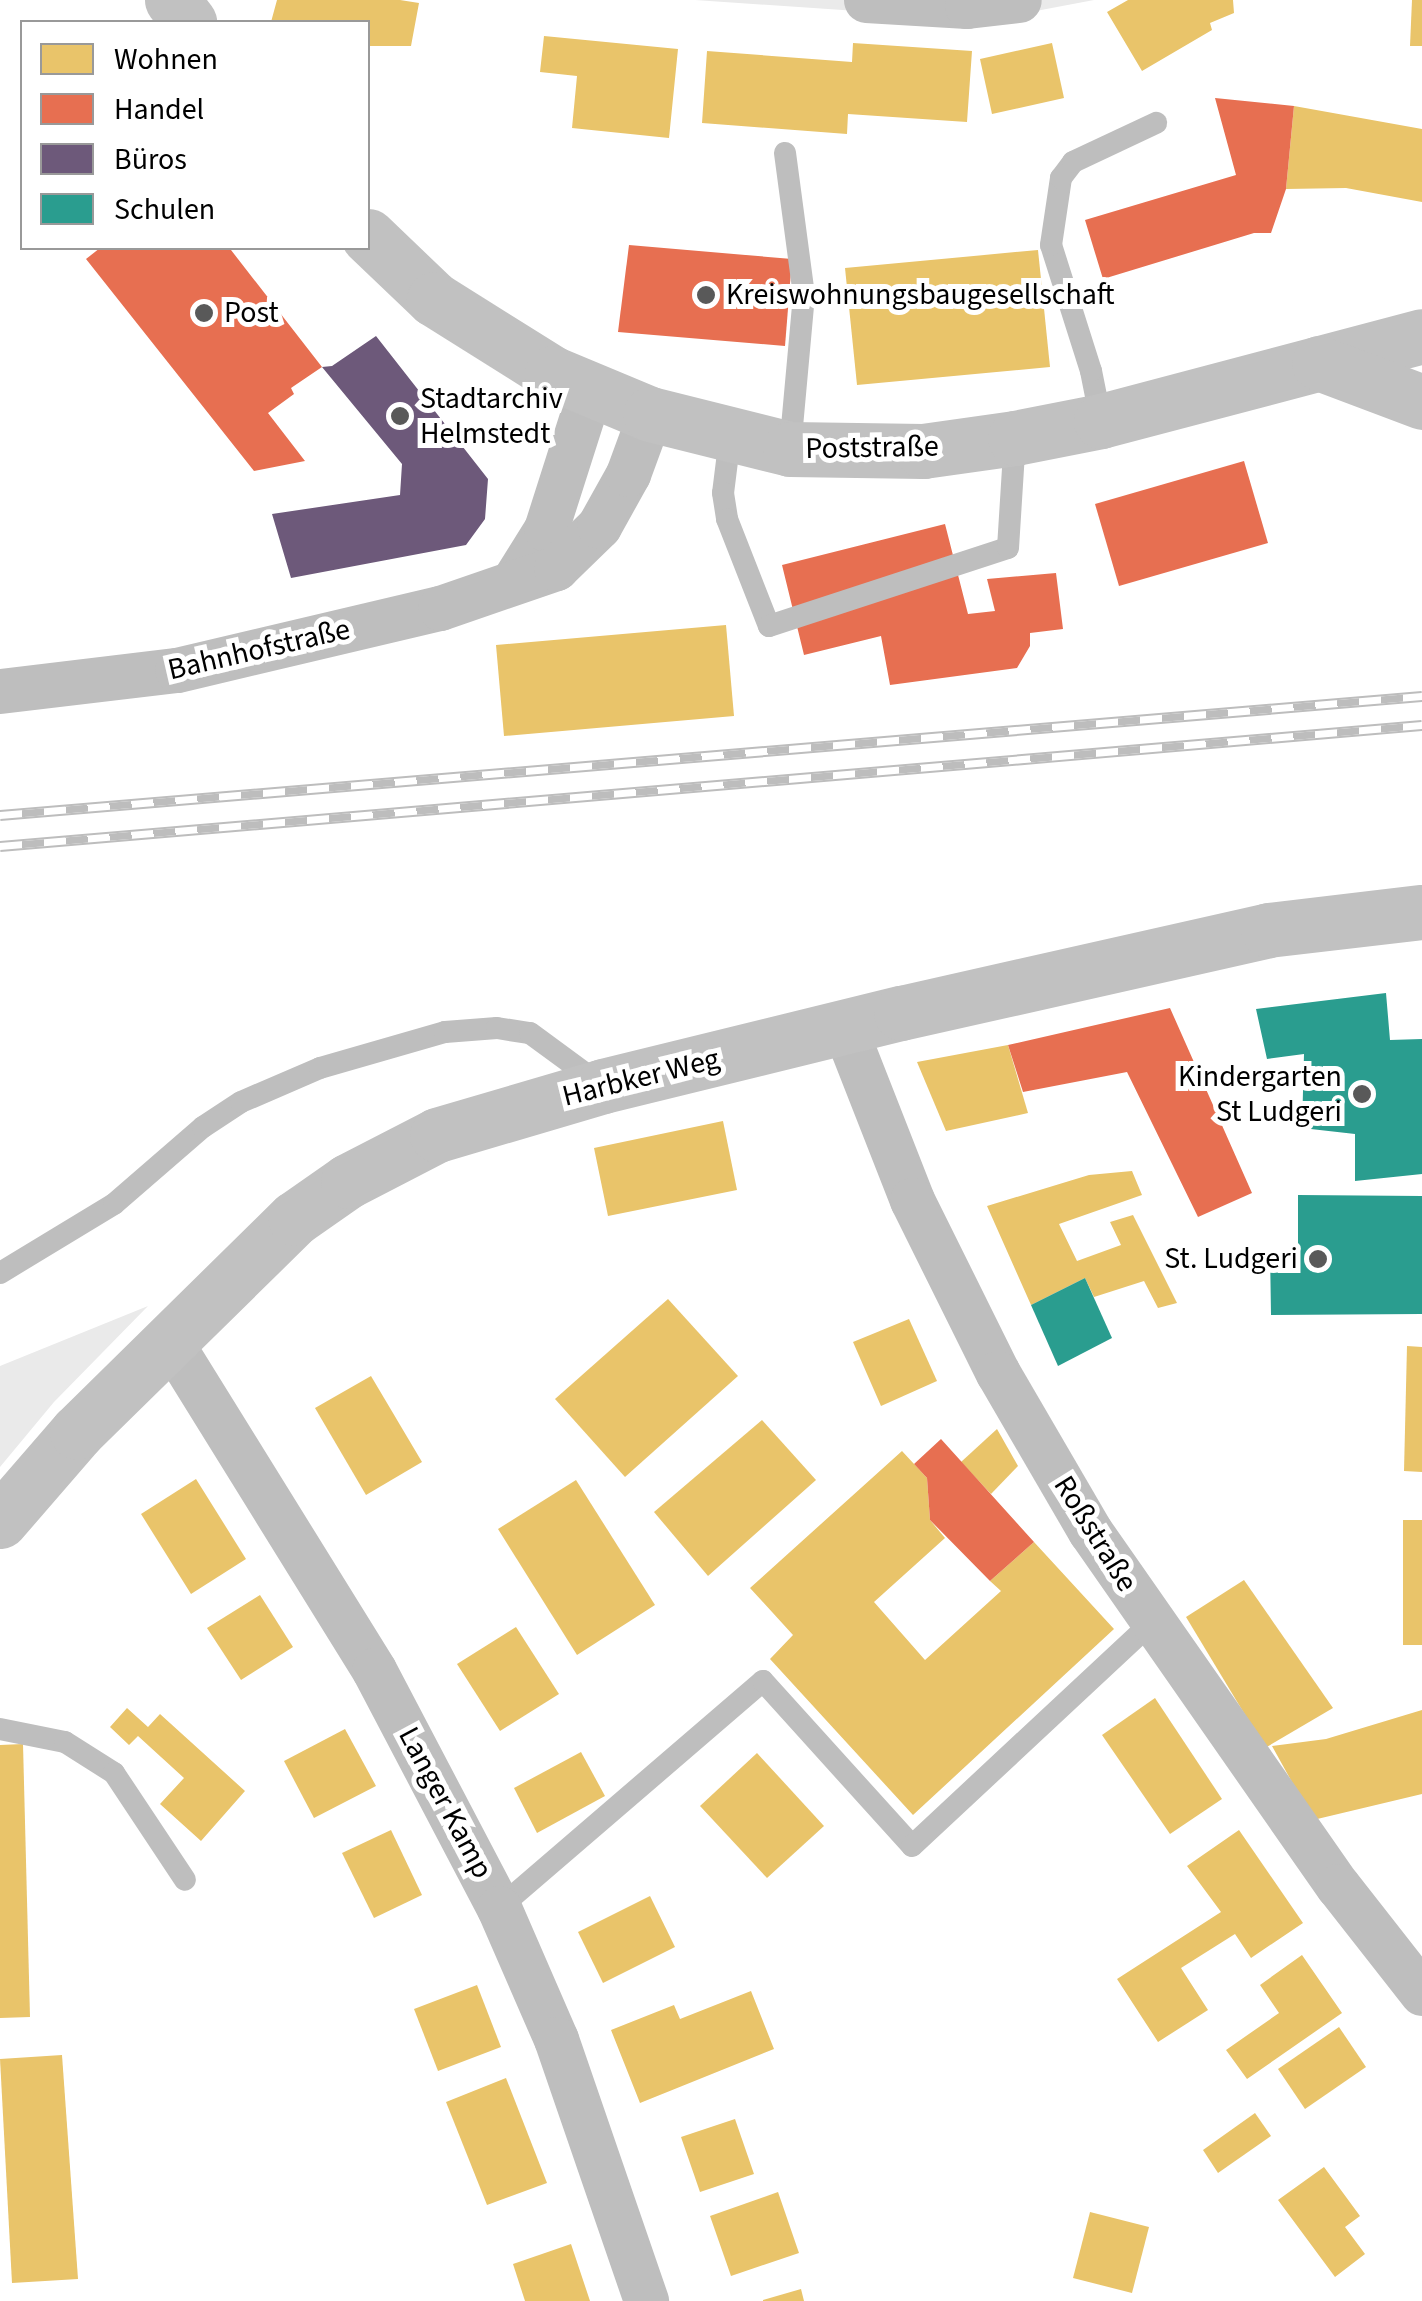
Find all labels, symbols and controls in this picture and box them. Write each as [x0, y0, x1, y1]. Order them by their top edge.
legend [20, 20, 370, 250]
text: Wohnen [114, 38, 218, 81]
text: Handel [114, 88, 204, 131]
text: Büros [114, 138, 187, 181]
text: Schulen [114, 188, 215, 231]
place label: Kreiswohnungsbaugesellschaft [726, 277, 1115, 313]
marker: Kreiswohnungsbaugesellschaft [695, 284, 717, 306]
place label: Post [224, 295, 279, 331]
marker: Post [193, 302, 215, 324]
place label: Stadtarchiv Helmstedt [420, 381, 563, 452]
marker: Stadtarchiv Helmstedt [389, 405, 411, 427]
street label: Poststraße [805, 429, 939, 467]
street label: Bahnhofstraße [164, 612, 354, 688]
street label: Harbker Weg [559, 1041, 723, 1115]
place label: Kindergarten St Ludgeri [1178, 1059, 1342, 1130]
marker: Kindergarten St Ludgeri [1351, 1083, 1373, 1105]
place label: St. Ludgeri [1164, 1241, 1298, 1277]
marker: St. Ludgeri [1307, 1248, 1329, 1270]
street label: Roßstraße [1045, 1470, 1145, 1598]
street label: Langer Kamp [390, 1721, 500, 1885]

